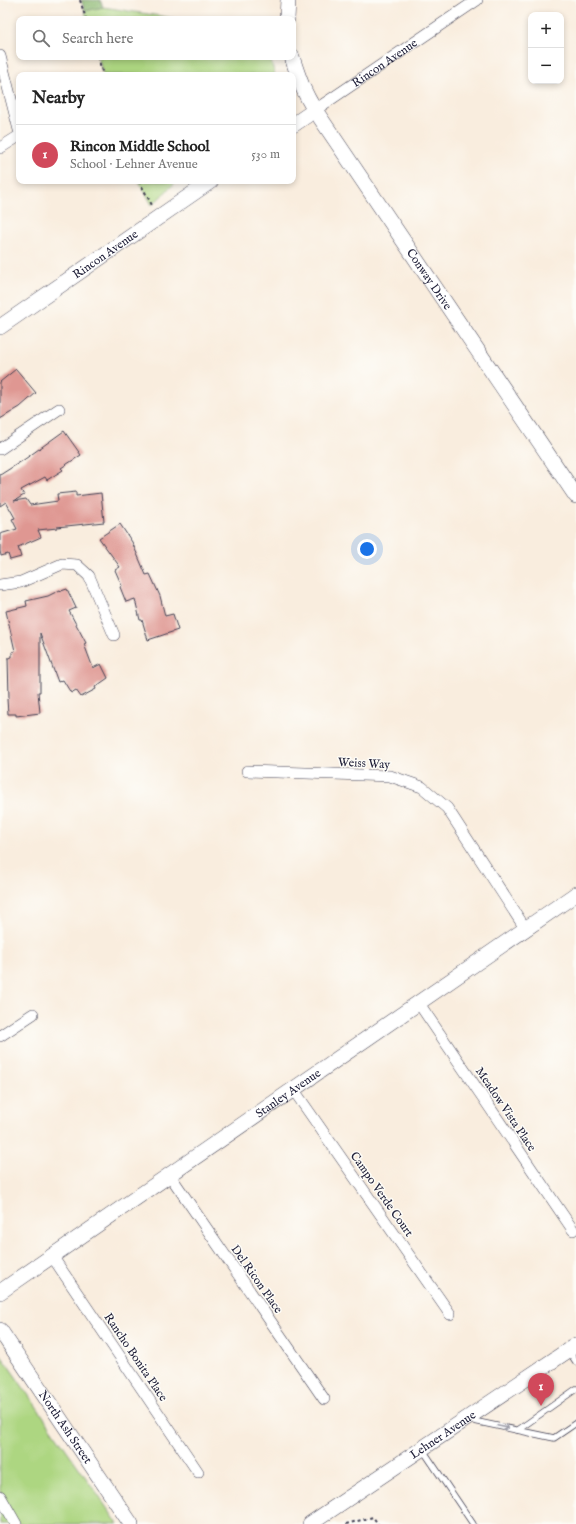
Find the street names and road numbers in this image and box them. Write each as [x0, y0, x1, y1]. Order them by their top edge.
street label: Rincon Avenue [349, 35, 421, 91]
street label: Rincon Avenue [70, 227, 141, 282]
street label: Conway Drive [403, 246, 455, 313]
street label: Weiss Way [337, 755, 391, 772]
street label: Meadow Vista Place [472, 1064, 540, 1155]
street label: Stanley Avenue [253, 1065, 324, 1121]
street label: Campo Verde Court [346, 1149, 416, 1240]
street label: Del Ricon Place [228, 1242, 286, 1317]
street label: Rancho Bonita Place [101, 1310, 171, 1405]
street label: North Ash Street [35, 1388, 95, 1467]
street label: Lehner Avenue [407, 1407, 479, 1463]

